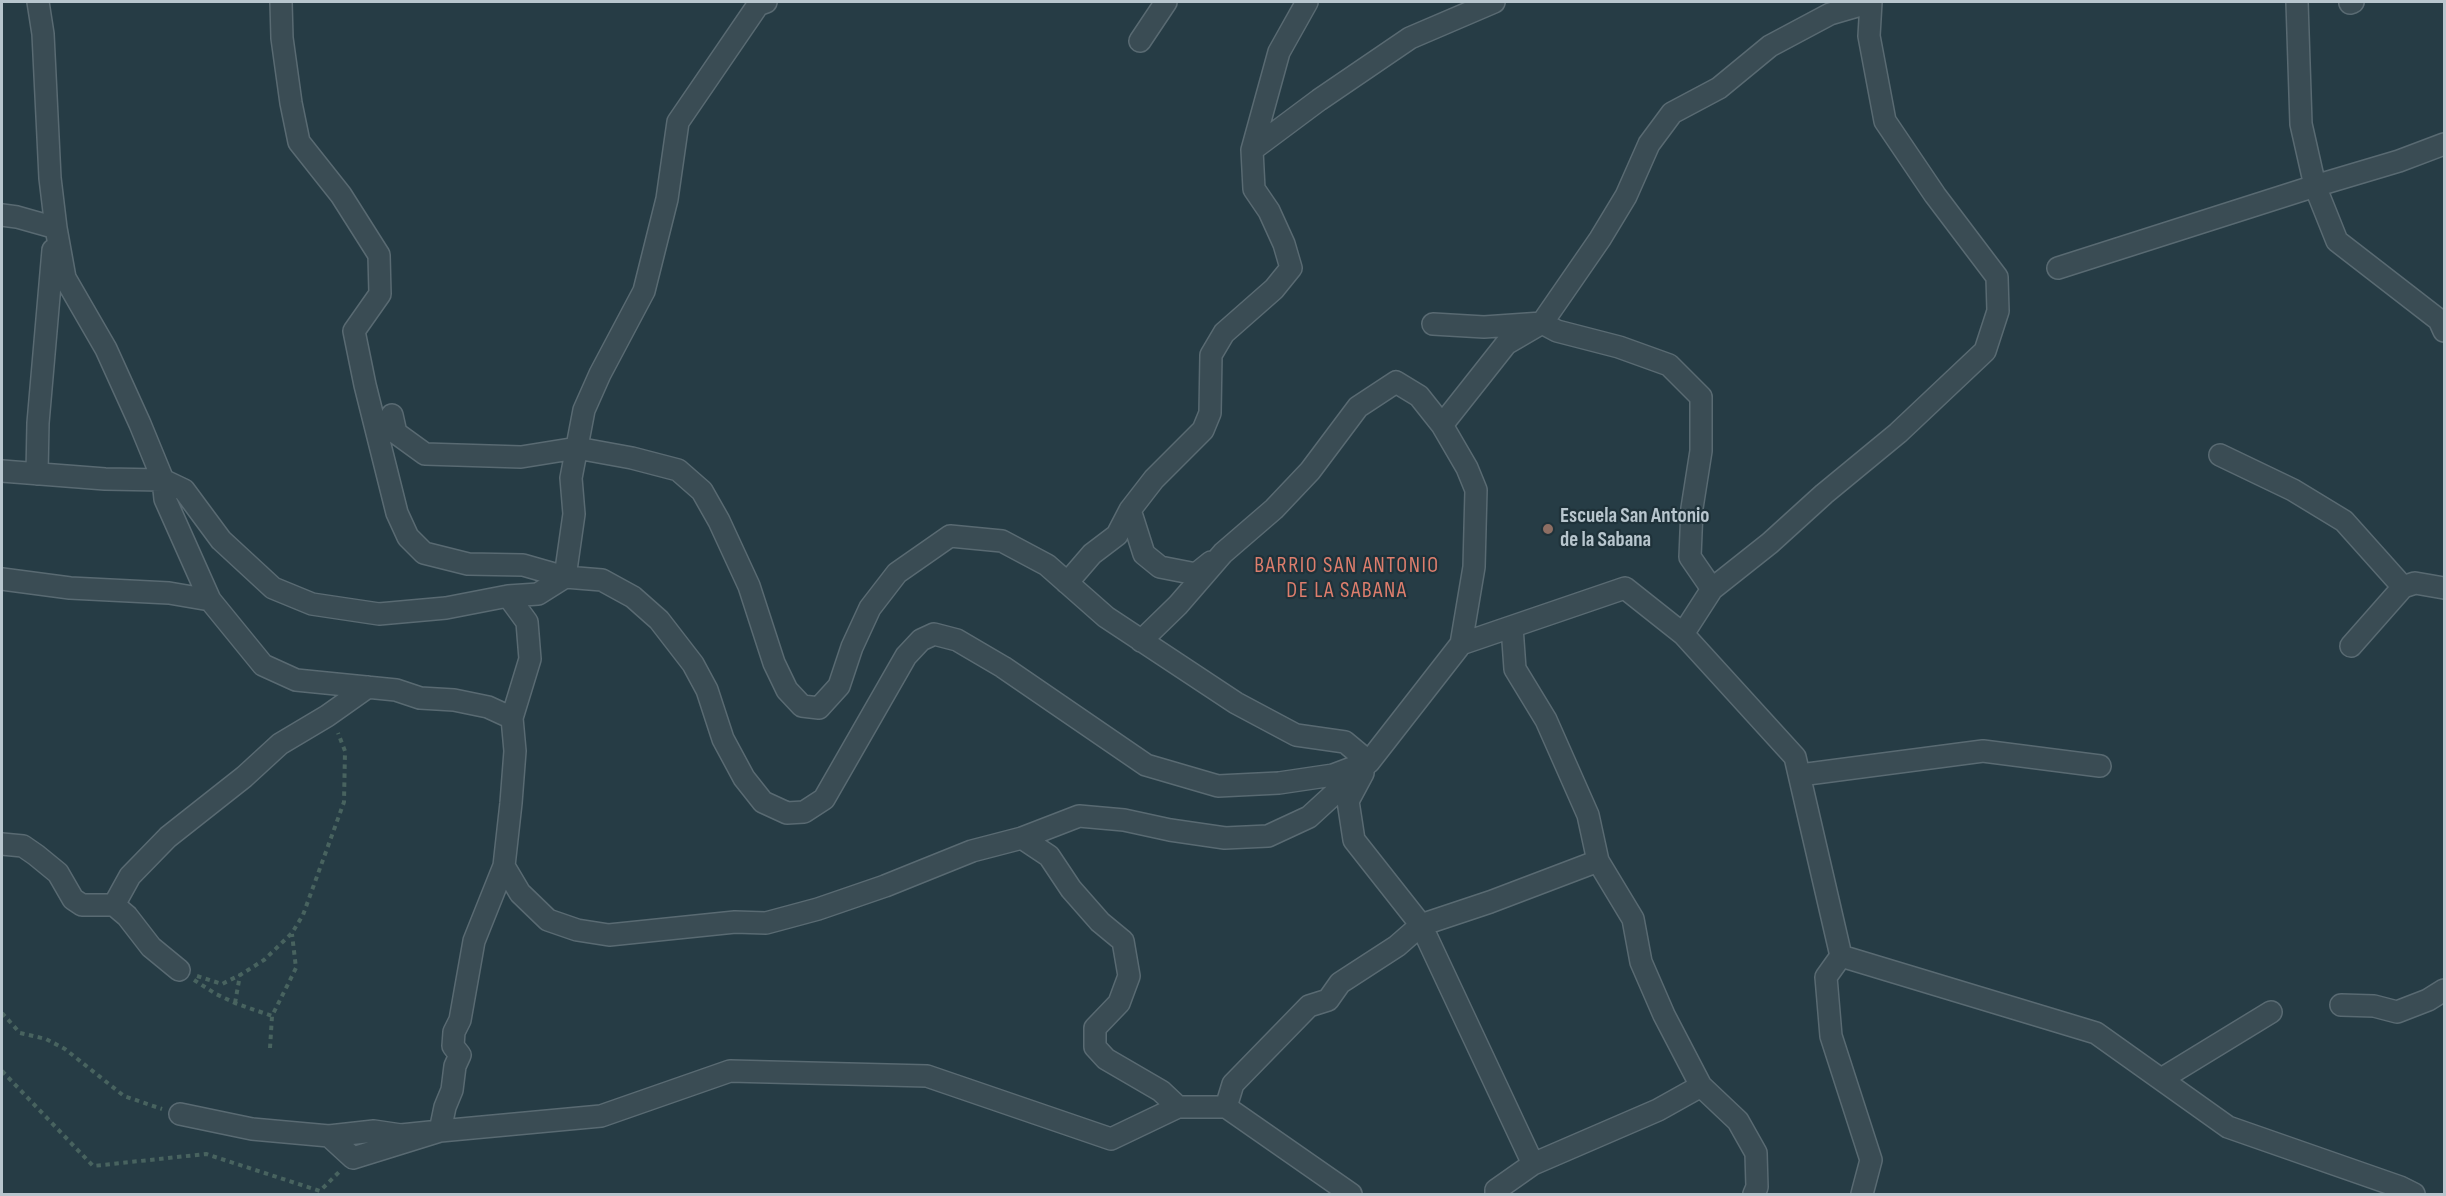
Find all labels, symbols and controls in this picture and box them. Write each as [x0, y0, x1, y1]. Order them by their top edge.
place label: Escuela San Antonio de la Sabana [1560, 504, 1709, 554]
marker: Escuela San Antonio de la Sabana [1541, 522, 1555, 536]
district label: BARRIO SAN ANTONIO DE LA SABANA [1254, 553, 1440, 604]

